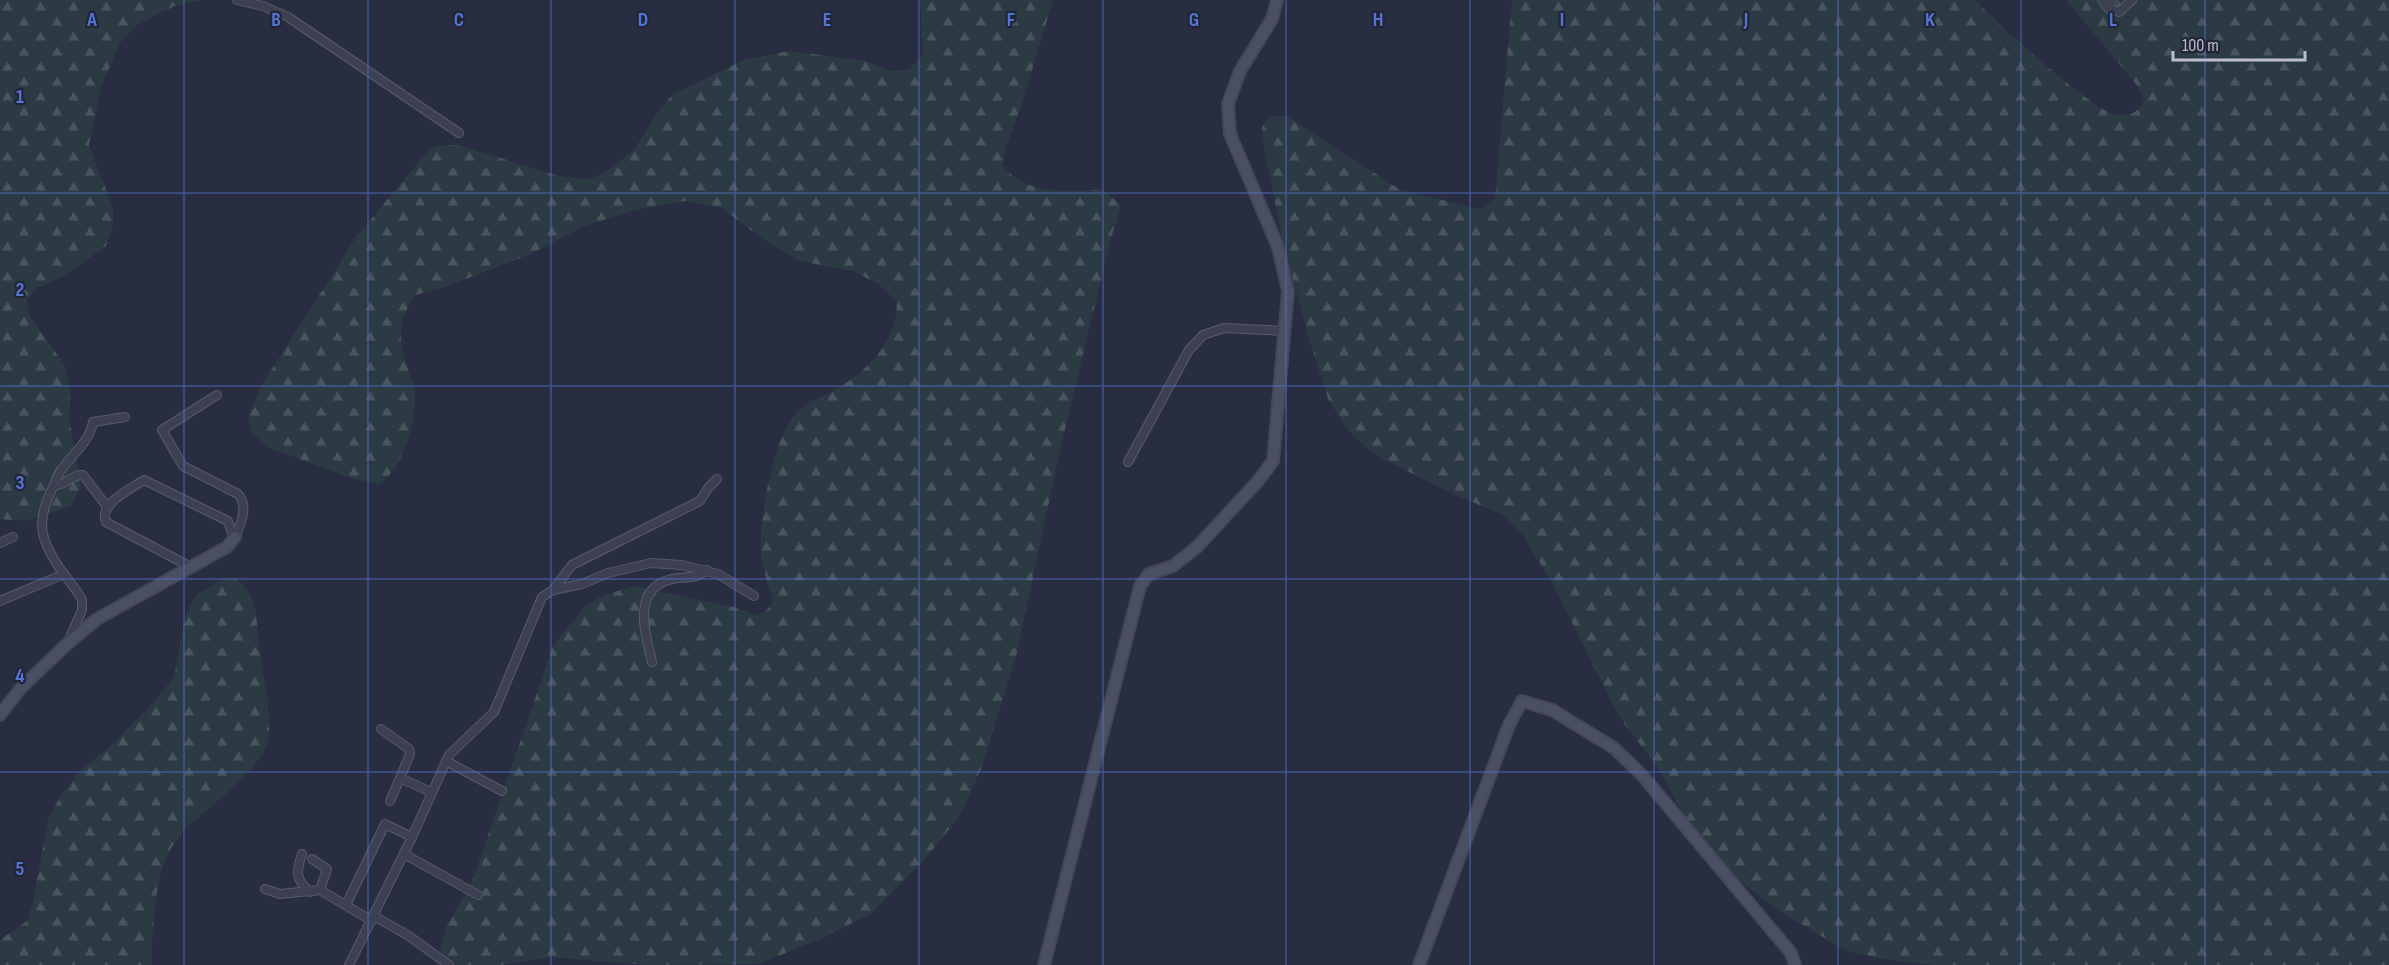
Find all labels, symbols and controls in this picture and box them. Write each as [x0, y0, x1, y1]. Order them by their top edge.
text: A [86, 8, 97, 32]
text: B [271, 8, 281, 32]
text: C [454, 8, 464, 32]
text: D [638, 8, 648, 32]
text: E [823, 8, 831, 32]
text: F [1007, 8, 1015, 32]
text: G [1189, 8, 1199, 32]
text: H [1373, 8, 1383, 32]
text: I [1560, 8, 1564, 32]
text: J [1743, 8, 1748, 32]
text: K [1925, 8, 1935, 32]
text: L [2109, 8, 2117, 32]
scale bar [2173, 24, 2305, 62]
text: 100 m [2182, 35, 2219, 56]
text: 1 [16, 85, 24, 109]
text: 2 [16, 278, 24, 302]
text: 3 [16, 471, 25, 495]
text: 4 [15, 664, 25, 688]
text: 5 [16, 857, 25, 881]

